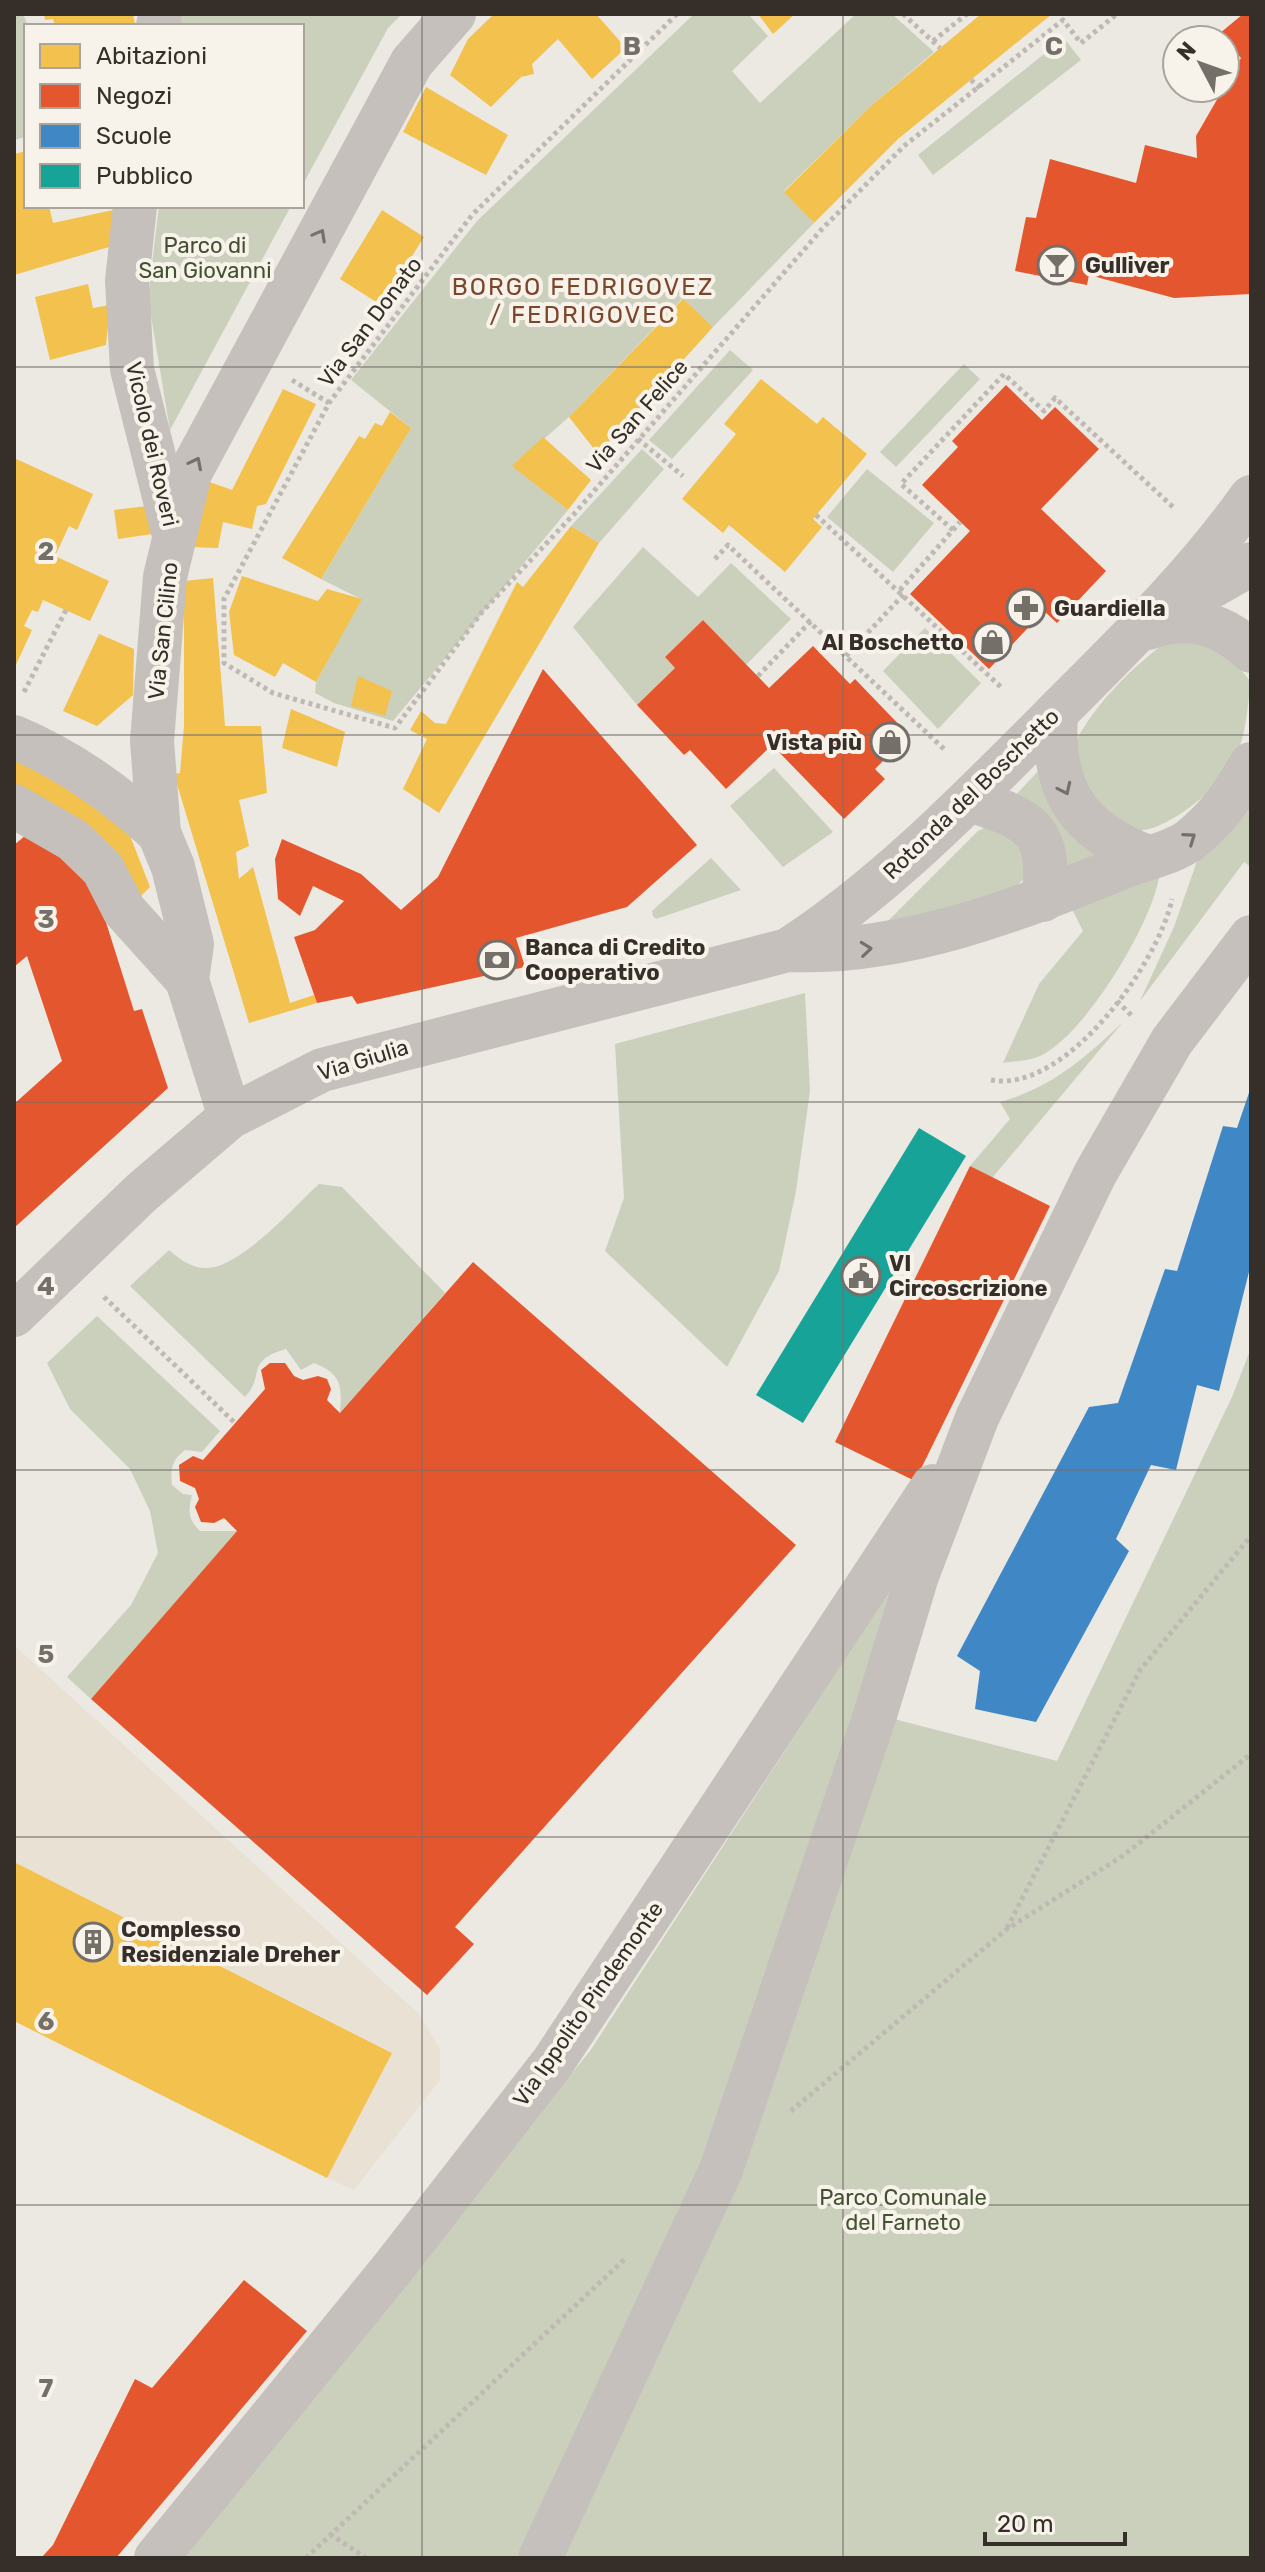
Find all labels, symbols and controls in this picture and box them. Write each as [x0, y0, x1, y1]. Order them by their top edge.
legend [24, 24, 304, 208]
north arrow [1161, 24, 1241, 104]
text: B [623, 31, 641, 62]
text: C [1045, 31, 1063, 62]
text: N [1171, 36, 1202, 66]
text: Abitazioni [96, 42, 207, 70]
text: Negozi [96, 82, 172, 110]
text: Scuole [96, 122, 172, 150]
text: Pubblico [96, 162, 193, 190]
one-way arrow [310, 228, 325, 243]
park label: Parco di San Giovanni [139, 232, 271, 284]
bar icon: Gulliver [1036, 244, 1078, 286]
street label: Via San Donato [312, 252, 428, 392]
place label: Gulliver [1085, 252, 1170, 279]
district label: BORGO FEDRIGOVEZ / FEDRIGOVEC [452, 273, 714, 329]
street label: Via San Felice [580, 354, 694, 478]
street label: Vicolo dei Roveri [120, 359, 184, 529]
one-way arrow [186, 457, 202, 472]
text: 2 [38, 536, 54, 567]
street label: Via San Cilino [142, 561, 184, 701]
pharmacy icon: Guardiella [1005, 587, 1047, 629]
place label: Guardiella [1054, 595, 1166, 622]
shop icon: Al Boschetto [971, 621, 1013, 663]
place label: Al Boschetto [822, 629, 964, 656]
street label: Rotonda del Boschetto [877, 703, 1065, 885]
shop icon: Vista più [869, 721, 911, 763]
place label: Vista più [766, 729, 862, 756]
one-way arrow [1055, 781, 1071, 795]
one-way arrow [1181, 833, 1195, 848]
text: 3 [37, 904, 55, 935]
place label: Banca di Credito Cooperativo [525, 934, 705, 986]
bank icon: Banca di Credito Cooperativo [476, 939, 518, 981]
one-way arrow [859, 940, 872, 957]
street label: Via Giulia [314, 1033, 412, 1087]
place label: VI Circoscrizione [889, 1250, 1048, 1302]
public building icon: VI Circoscrizione [840, 1255, 882, 1297]
text: 4 [37, 1271, 55, 1302]
text: 5 [38, 1639, 54, 1670]
street label: Via Ippolito Pindemonte [507, 1896, 669, 2112]
place label: Complesso Residenziale Dreher [121, 1916, 340, 1968]
building icon: Complesso Residenziale Dreher [72, 1921, 114, 1963]
text: 6 [38, 2006, 55, 2037]
park label: Parco Comunale del Farneto [819, 2184, 987, 2236]
text: 7 [39, 2373, 54, 2404]
scale bar [985, 2496, 1125, 2546]
text: 20 m [997, 2510, 1054, 2538]

